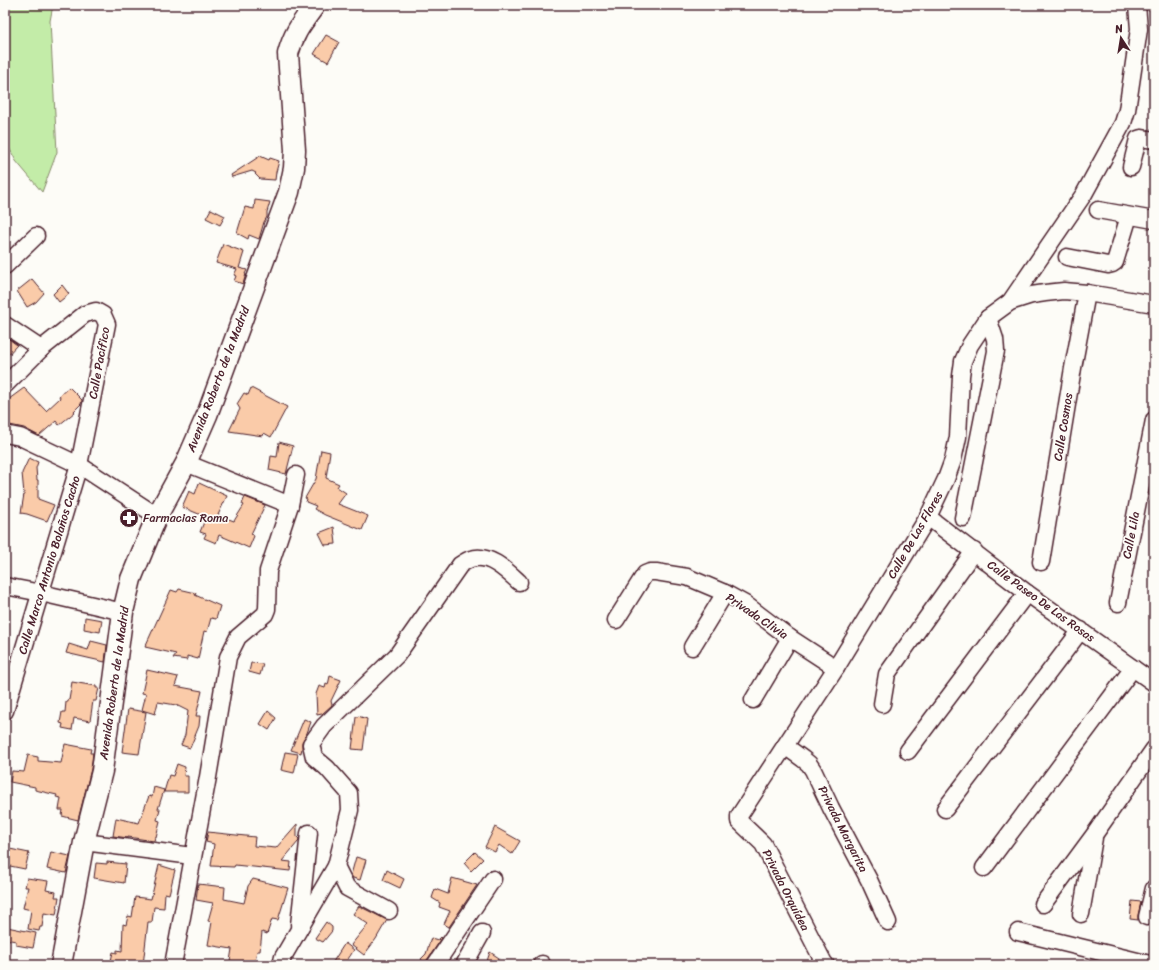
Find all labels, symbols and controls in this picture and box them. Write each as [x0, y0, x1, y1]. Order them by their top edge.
north arrow [1101, 18, 1141, 58]
text: N [1112, 19, 1125, 39]
street label: Avenida Roberto de la Madrid [180, 302, 256, 456]
street label: Calle Pacífico [82, 325, 116, 401]
street label: Calle Cosmos [1047, 391, 1079, 463]
street label: Calle Marco Antonio Bolaños Cacho [11, 473, 87, 657]
street label: Calle De Las Flores [881, 487, 949, 583]
pharmacy icon: Farmacias Roma [118, 507, 140, 529]
place label: Farmacias Roma [143, 507, 228, 529]
street label: Calle Lila [1116, 509, 1146, 561]
street label: Calle Paseo De Las Rosas [982, 554, 1100, 648]
street label: Privada Clivia [721, 587, 793, 645]
street label: Avenida Roberto de la Madrid [92, 604, 136, 762]
street label: Privada Margarita [812, 782, 874, 876]
street label: Privada Orquídea [756, 845, 816, 935]

